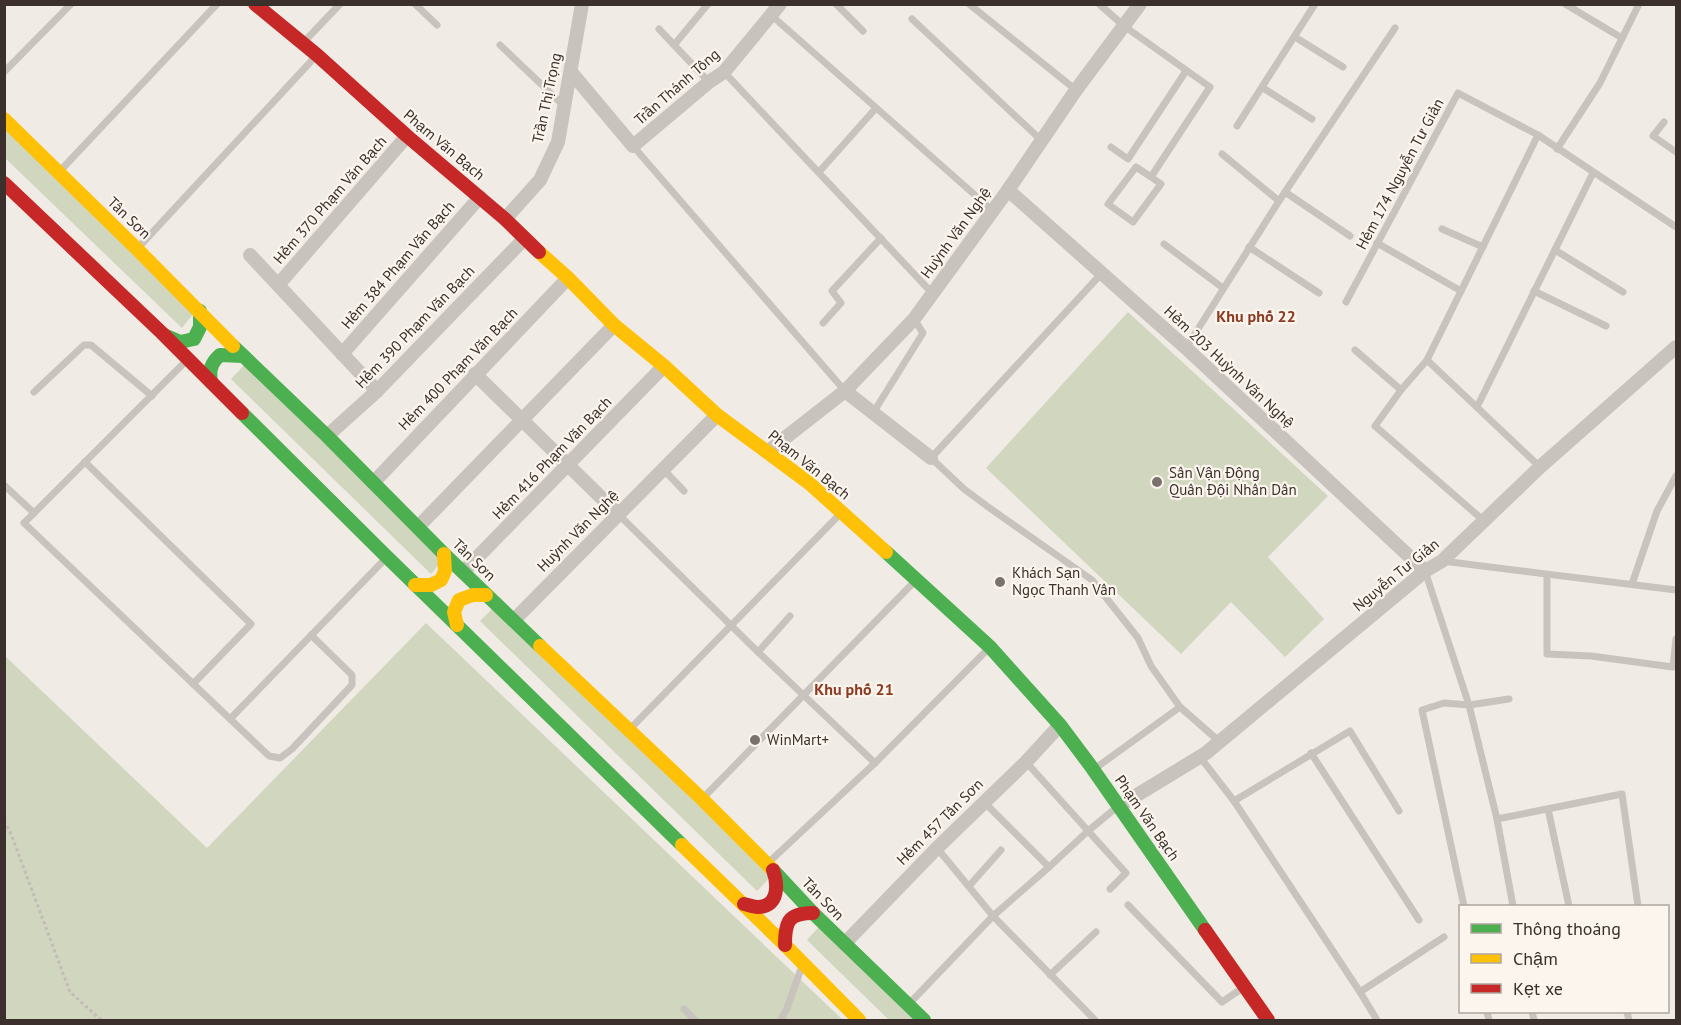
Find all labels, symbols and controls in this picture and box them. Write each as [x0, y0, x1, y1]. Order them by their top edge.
street label: Trần Thánh Tông [630, 44, 723, 129]
street label: Trần Thị Trọng [528, 51, 565, 145]
street label: Hẻm 174 Nguyễn Tư Giản [1352, 95, 1448, 253]
street label: Phạm Văn Bạch [400, 105, 489, 184]
street label: Hẻm 370 Phạm Văn Bạch [269, 132, 390, 268]
street label: Huỳnh Văn Nghệ [916, 184, 995, 282]
street label: Tân Sơn [104, 192, 155, 243]
street label: Hẻm 384 Phạm Văn Bạch [337, 197, 458, 333]
street label: Hẻm 390 Phạm Văn Bạch [351, 261, 478, 392]
street label: Hẻm 203 Huỳnh Văn Nghệ [1160, 301, 1298, 432]
street label: Hẻm 400 Phạm Văn Bạch [394, 303, 521, 434]
district label: Khu phố 22 [1216, 306, 1296, 326]
street label: Hẻm 416 Phạm Văn Bạch [488, 392, 615, 523]
street label: Phạm Văn Bạch [764, 426, 854, 504]
place label: Sân Vận Động Quân Đội Nhân Dân [1169, 463, 1297, 499]
marker: Sân Vận Động Quân Đội Nhân Dân [1150, 475, 1164, 489]
street label: Huỳnh Văn Nghệ [533, 486, 622, 575]
street label: Tân Sơn [449, 534, 500, 585]
street label: Nguyễn Tư Giản [1349, 534, 1443, 615]
place label: Khách Sạn Ngọc Thanh Vân [1012, 563, 1116, 599]
marker: Khách Sạn Ngọc Thanh Vân [993, 575, 1007, 589]
district label: Khu phố 21 [814, 679, 894, 699]
place label: WinMart+ [767, 730, 829, 749]
marker: WinMart+ [748, 733, 762, 747]
street label: Phạm Văn Bạch [1111, 771, 1184, 864]
street label: Hẻm 457 Tân Sơn [892, 774, 987, 869]
street label: Tân Sơn [798, 873, 849, 924]
legend [1459, 905, 1669, 1013]
text: Thông thoáng [1513, 917, 1621, 940]
text: Chậm [1513, 947, 1558, 970]
text: Kẹt xe [1513, 977, 1563, 1000]

